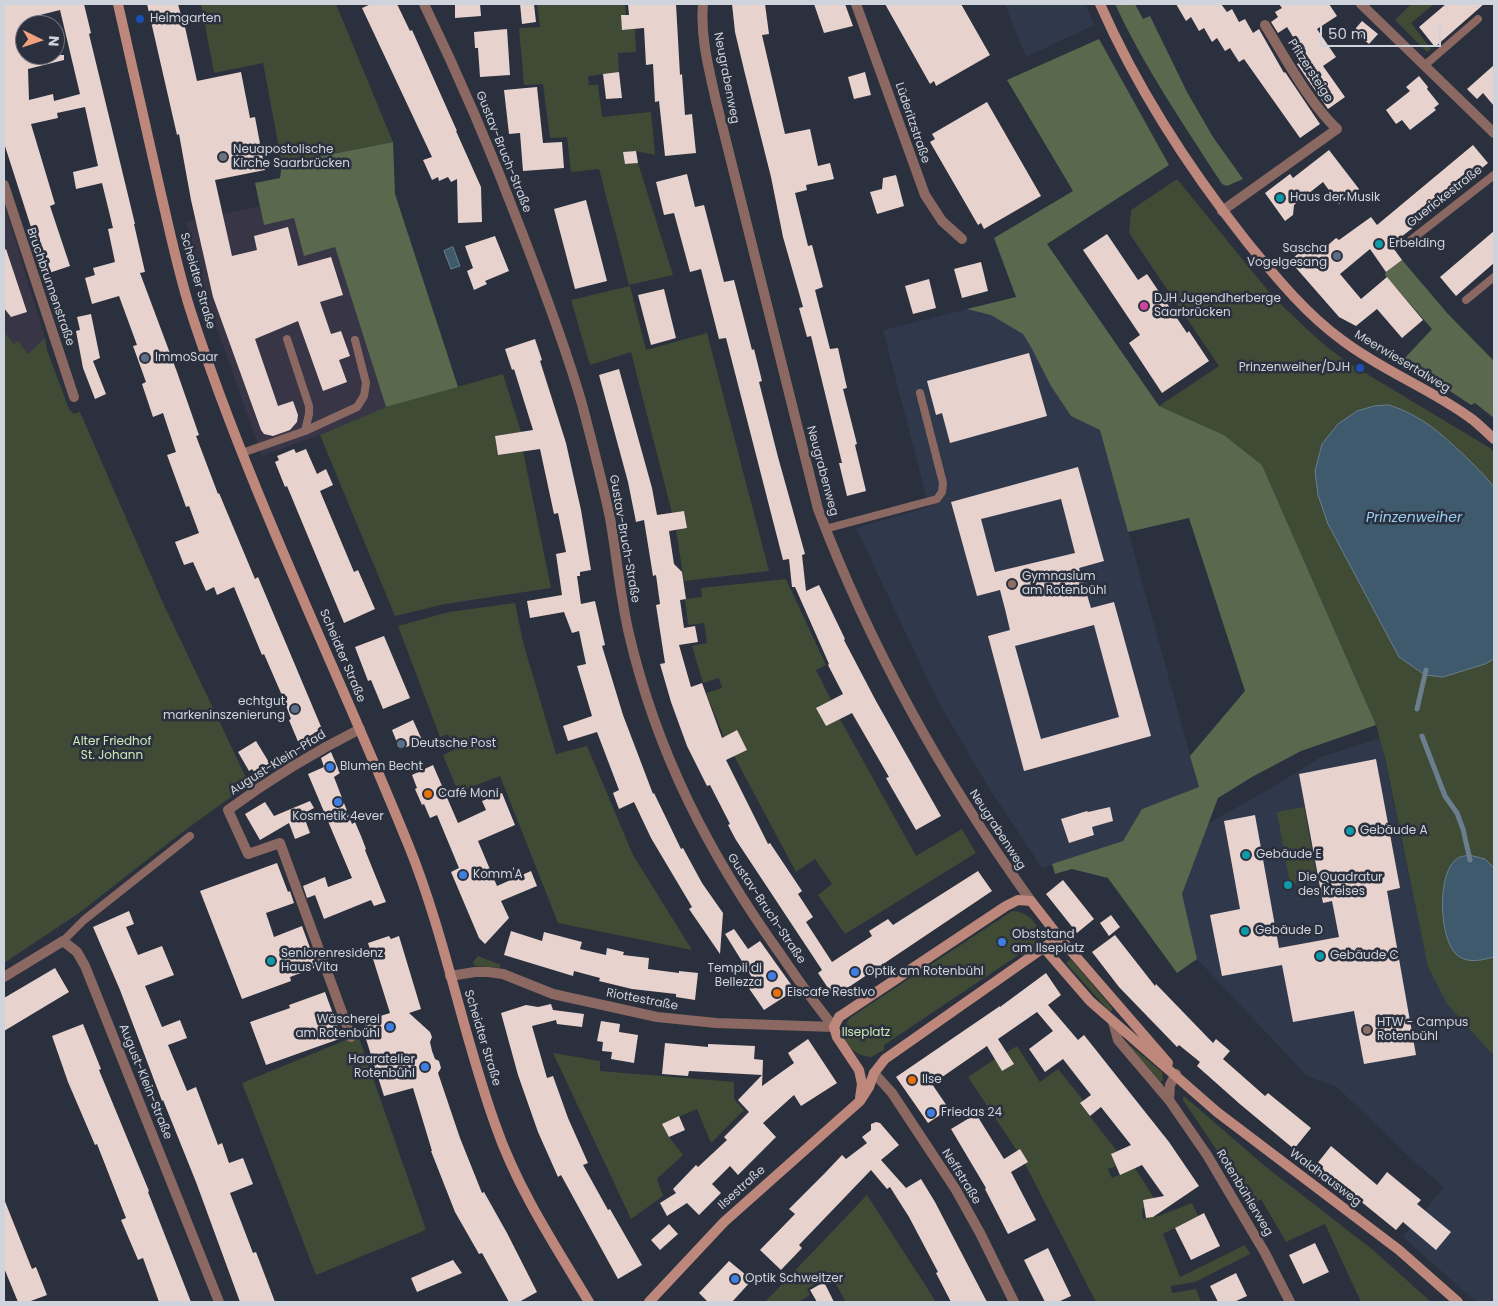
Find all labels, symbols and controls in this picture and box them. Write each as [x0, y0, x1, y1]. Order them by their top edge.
place label: Heimgarten [150, 12, 221, 26]
marker: Heimgarten [134, 13, 146, 25]
north arrow [15, 15, 65, 65]
scale bar [1323, 15, 1444, 47]
text: 50 m [1328, 23, 1366, 44]
street label: Neugrabenweg [710, 31, 742, 125]
text: N [44, 35, 64, 47]
street label: Pfitzersteige [1284, 37, 1336, 105]
street label: Lüderitzstraße [891, 81, 933, 165]
street label: Gustav-Bruch-Straße [472, 89, 534, 215]
place label: Neuapostolische Kirche Saarbrücken [233, 143, 350, 171]
marker: Neuapostolische Kirche Saarbrücken [217, 151, 229, 163]
street label: Guerickestraße [1404, 163, 1486, 231]
place label: Haus der Musik [1290, 191, 1380, 205]
marker: Haus der Musik [1274, 192, 1286, 204]
street label: Bruchbrunnenstraße [23, 226, 77, 348]
street label: Scheidter Straße [176, 231, 218, 331]
place label: Erbelding [1389, 237, 1445, 251]
marker: Erbelding [1373, 238, 1385, 250]
place label: Sascha Vogelgesang [1247, 242, 1327, 270]
marker: Sascha Vogelgesang [1331, 250, 1343, 262]
place label: DJH Jugendherberge Saarbrücken [1154, 292, 1281, 320]
marker: DJH Jugendherberge Saarbrücken [1138, 300, 1150, 312]
street label: Meerwiesertalweg [1352, 328, 1452, 396]
place label: ImmoSaar [155, 351, 218, 365]
marker: ImmoSaar [139, 352, 151, 364]
place label: Prinzenweiher/DJH [1239, 361, 1350, 375]
marker: Prinzenweiher/DJH [1354, 362, 1366, 374]
street label: Neugrabenweg [803, 424, 841, 518]
street label: Gustav-Bruch-Straße [606, 474, 642, 604]
water label: Prinzenweiher [1366, 510, 1462, 526]
place label: Gymnasium am Rotenbühl [1022, 570, 1107, 598]
marker: Gymnasium am Rotenbühl [1006, 578, 1018, 590]
street label: Scheidter Straße [316, 607, 368, 705]
place label: echtgut markeninszenierung [163, 695, 285, 723]
marker: echtgut markeninszenierung [289, 703, 301, 715]
street label: August-Klein-Pfad [227, 728, 329, 798]
park label: Alter Friedhof St. Johann [73, 735, 151, 763]
place label: Deutsche Post [411, 737, 496, 751]
marker: Deutsche Post [395, 738, 407, 750]
place label: Blumen Becht [340, 760, 423, 774]
marker: Blumen Becht [324, 761, 336, 773]
place label: Café Moni [438, 787, 499, 801]
street label: Neugrabenweg [966, 787, 1028, 873]
marker: Café Moni [422, 788, 434, 800]
marker: Kosmetik 4ever [332, 796, 344, 808]
place label: Kosmetik 4ever [292, 810, 384, 824]
place label: Gebäude A [1360, 824, 1428, 838]
marker: Gebäude A [1344, 825, 1356, 837]
place label: Gebäude E [1256, 848, 1322, 862]
marker: Gebäude E [1240, 849, 1252, 861]
street label: Gustav-Bruch-Straße [724, 851, 808, 967]
place label: Komm'A [473, 868, 523, 882]
marker: Komm'A [457, 869, 469, 881]
place label: Die Quadratur des Kreises [1298, 871, 1383, 899]
marker: Die Quadratur des Kreises [1282, 879, 1294, 891]
place label: Gebäude D [1255, 924, 1323, 938]
marker: Gebäude D [1239, 925, 1251, 937]
place label: Obststand am Ilseplatz [1012, 928, 1084, 956]
marker: Obststand am Ilseplatz [996, 936, 1008, 948]
place label: Seniorenresidenz Haus Vita [281, 947, 383, 975]
place label: Gebäude C [1330, 949, 1399, 963]
marker: Gebäude C [1314, 950, 1326, 962]
marker: Seniorenresidenz Haus Vita [265, 955, 277, 967]
place label: Tempii di Bellezza [707, 962, 762, 990]
place label: Optik am Rotenbühl [865, 965, 984, 979]
marker: Optik am Rotenbühl [849, 966, 861, 978]
marker: Tempii di Bellezza [766, 970, 778, 982]
street label: Riottestraße [605, 986, 679, 1014]
place label: Eiscafe Restivo [787, 986, 875, 1000]
marker: Eiscafe Restivo [771, 987, 783, 999]
street label: Scheidter Straße [461, 988, 503, 1088]
place label: Wäscherei am Rotenbühl [295, 1013, 380, 1041]
place label: HTW - Campus Rotenbühl [1377, 1016, 1468, 1044]
marker: Wäscherei am Rotenbühl [384, 1021, 396, 1033]
street label: August-Klein-Straße [115, 1022, 175, 1142]
marker: HTW - Campus Rotenbühl [1361, 1024, 1373, 1036]
park label: Ilseplatz [842, 1026, 890, 1040]
place label: Haaratelier Rotenbühl [348, 1053, 415, 1081]
marker: Haaratelier Rotenbühl [419, 1061, 431, 1073]
place label: Ilse [922, 1073, 942, 1087]
marker: Ilse [906, 1074, 918, 1086]
place label: Friedas 24 [941, 1106, 1002, 1120]
marker: Friedas 24 [925, 1107, 937, 1119]
street label: Waldhausweg [1286, 1146, 1364, 1210]
street label: Neffstraße [938, 1147, 984, 1207]
street label: Rotenbühlerweg [1213, 1147, 1275, 1239]
street label: Ilsestraße [715, 1163, 769, 1213]
place label: Optik Schweitzer [745, 1272, 843, 1286]
marker: Optik Schweitzer [729, 1273, 741, 1285]

